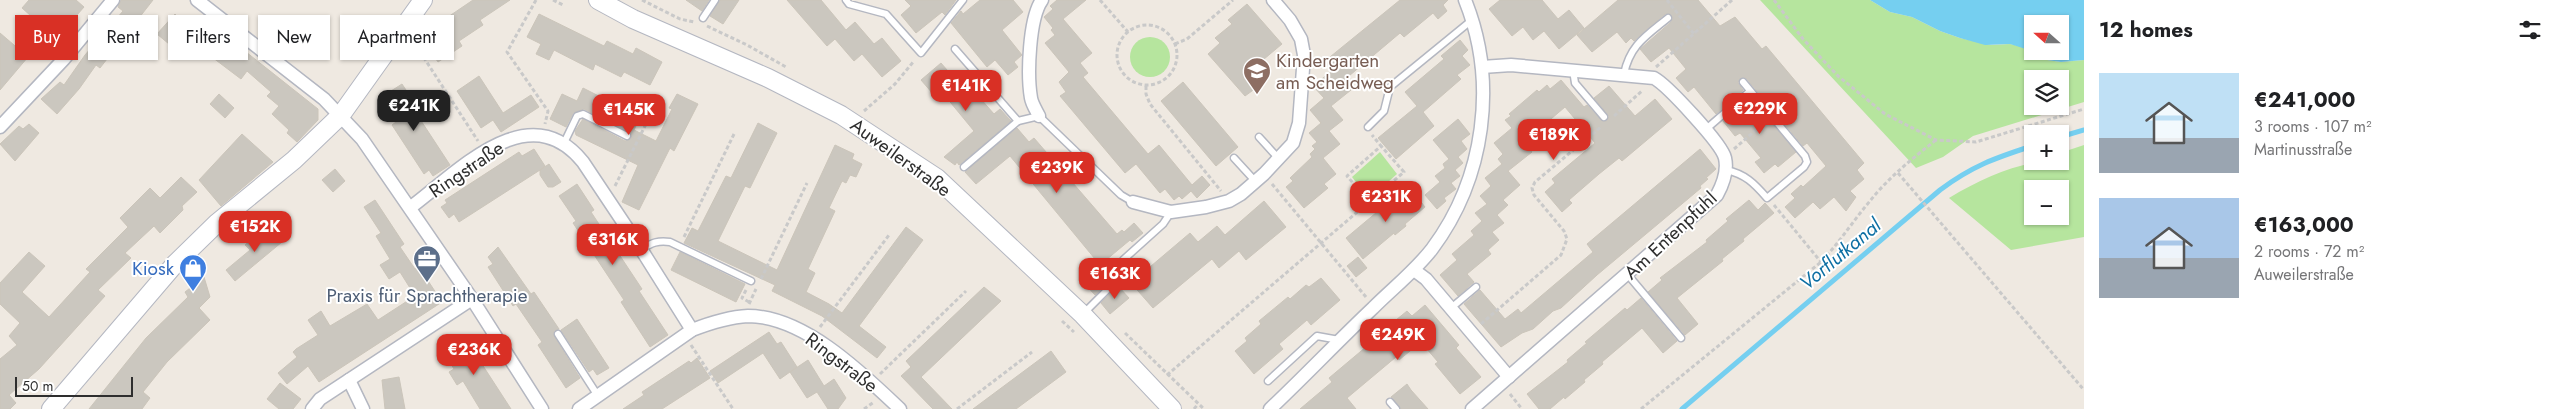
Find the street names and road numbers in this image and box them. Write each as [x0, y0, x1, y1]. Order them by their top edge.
street label: Auweilerstraße [845, 112, 957, 203]
street label: Ringstraße [424, 134, 509, 204]
street label: Am Entenpfuhl [1618, 185, 1723, 286]
street label: Ringstraße [800, 326, 884, 399]

